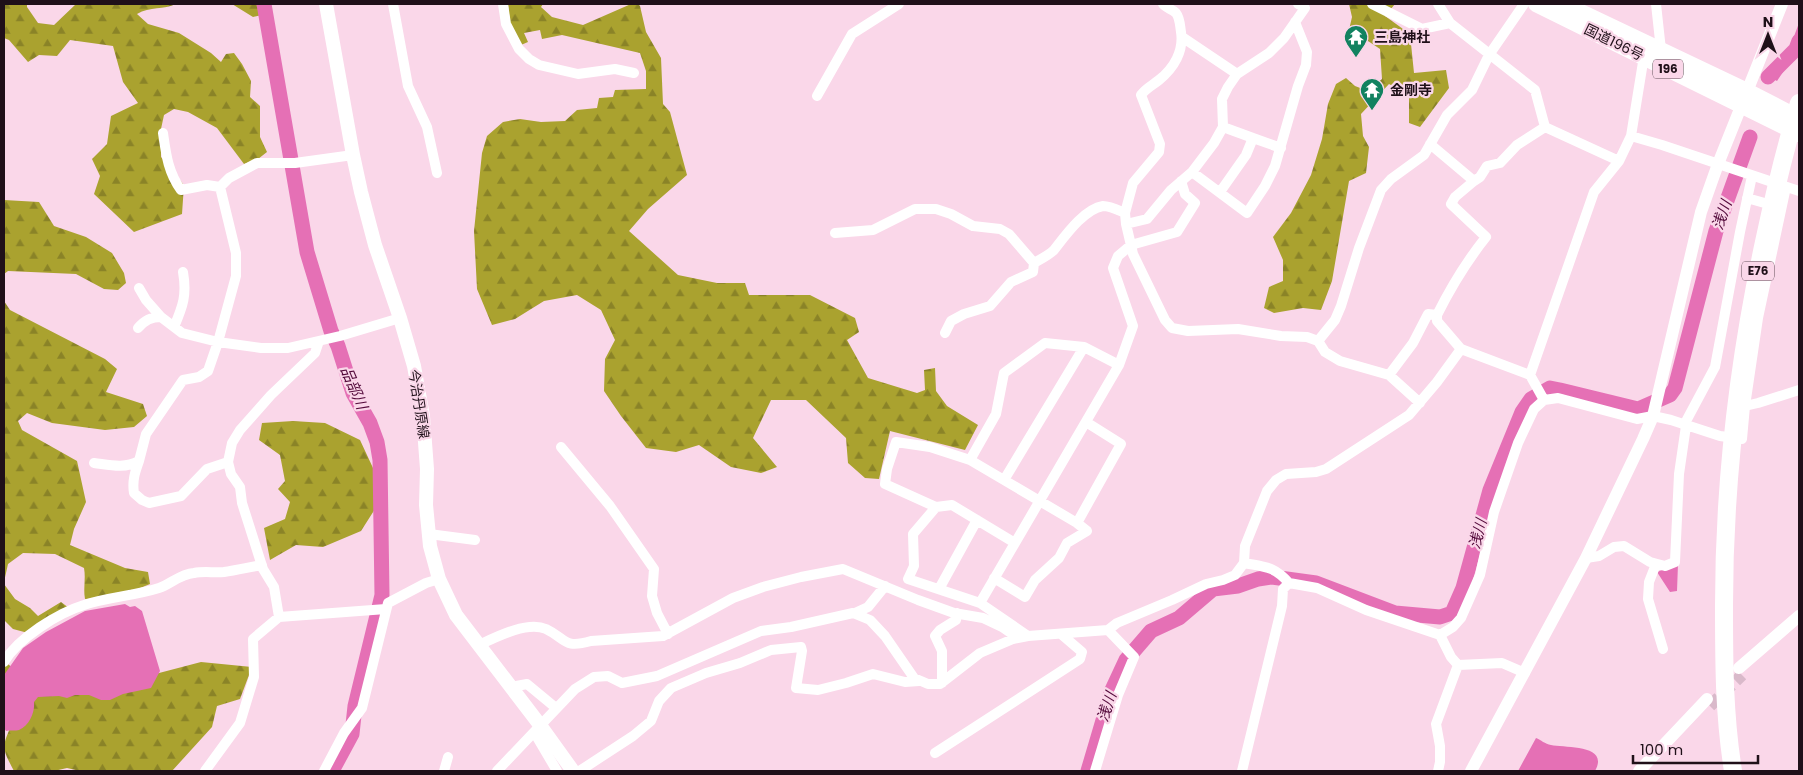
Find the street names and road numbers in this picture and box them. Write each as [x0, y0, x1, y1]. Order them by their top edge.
street label: 国道196号 [1581, 19, 1647, 65]
road number: 196 [1653, 60, 1683, 78]
road number: E76 [1742, 262, 1774, 280]
street label: 今治丹原線 [404, 368, 434, 440]

